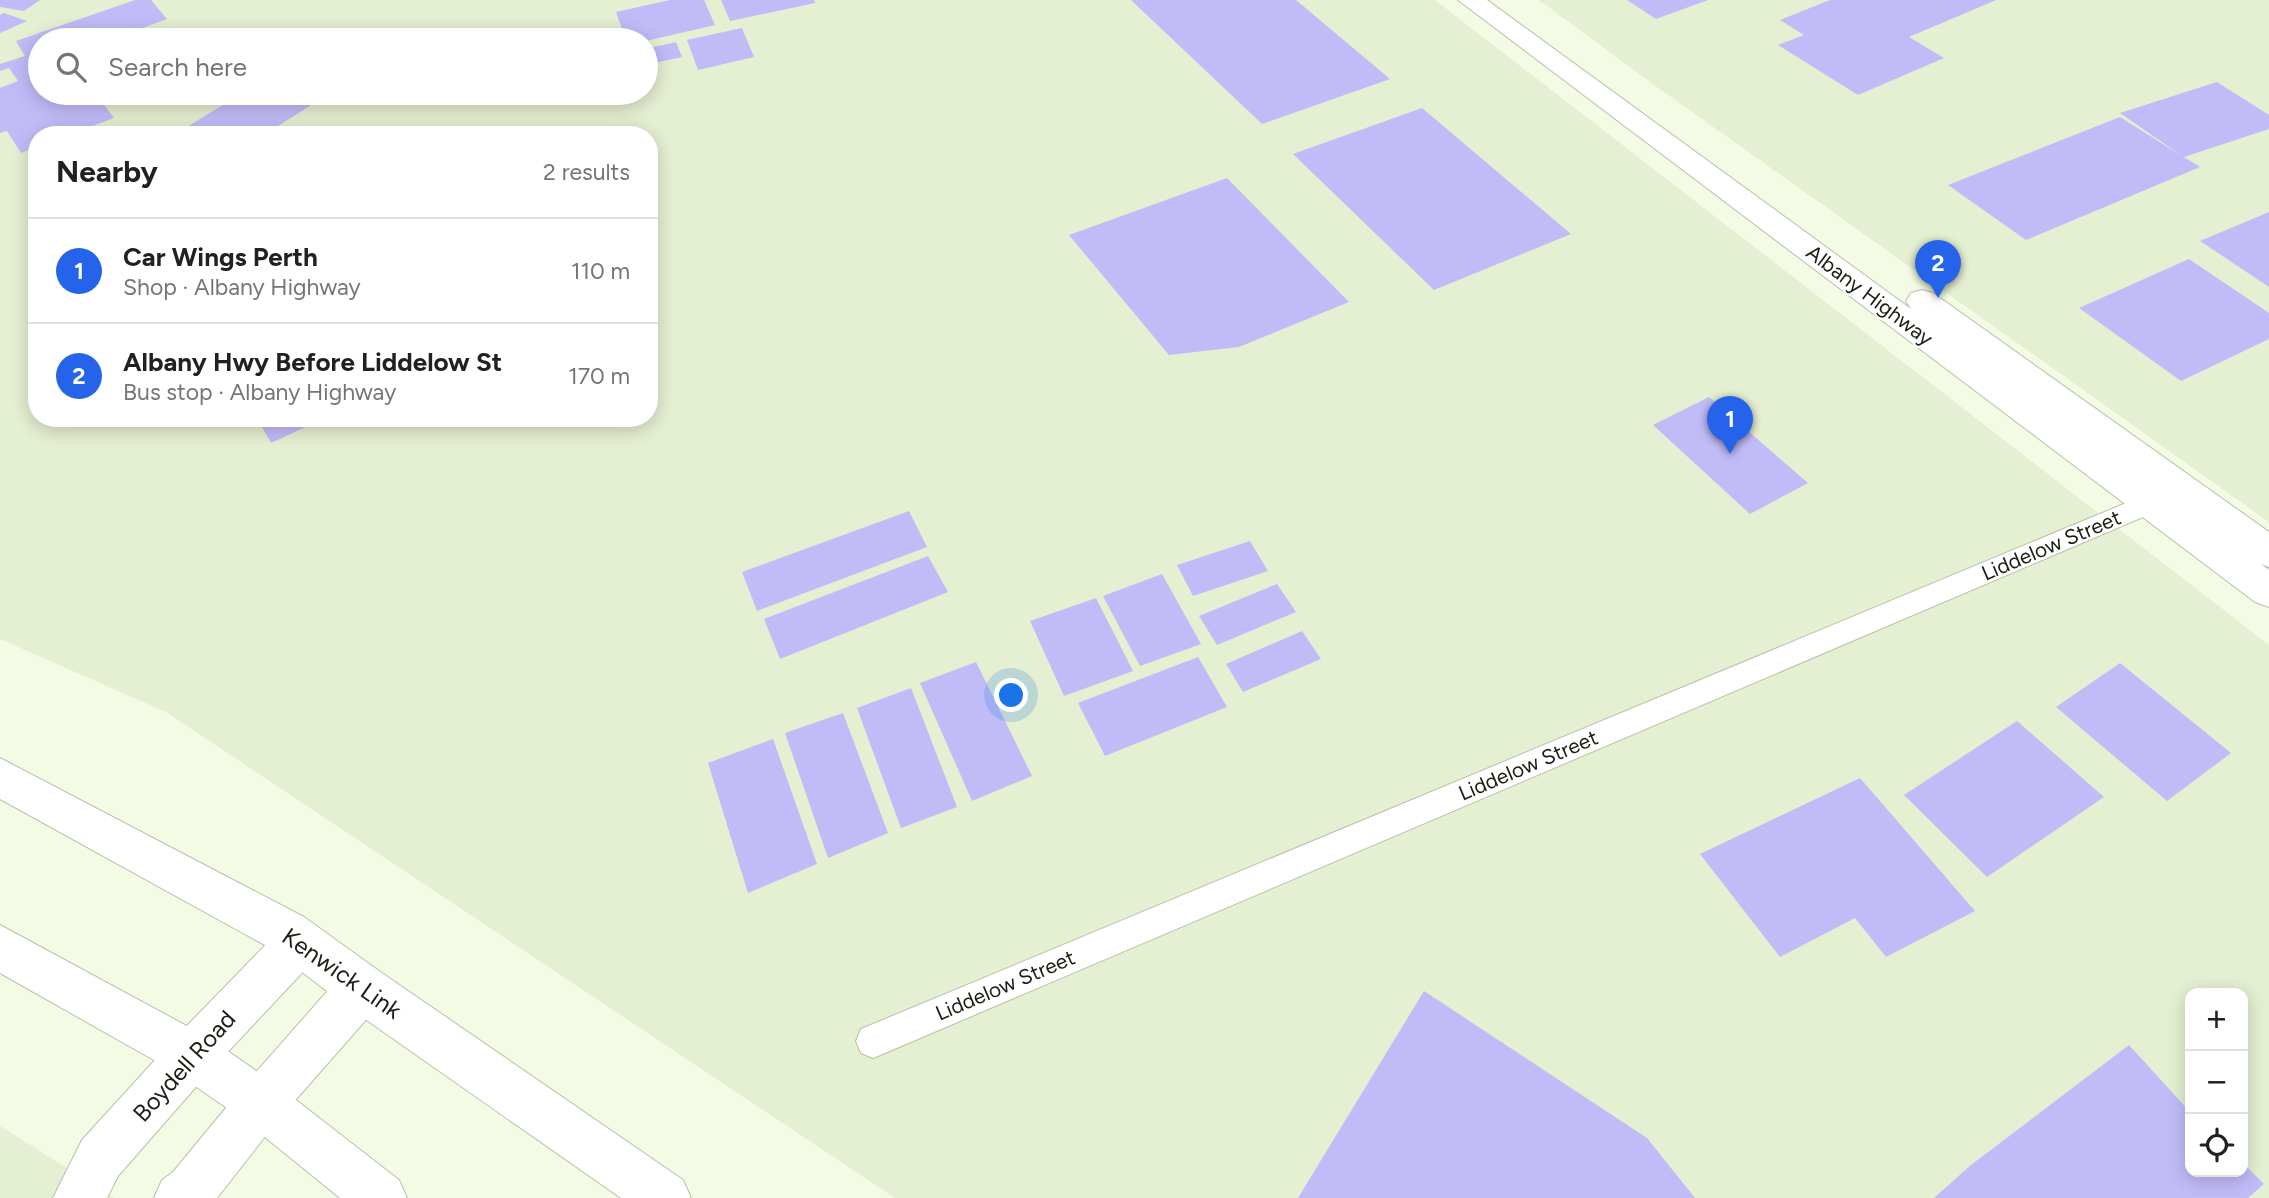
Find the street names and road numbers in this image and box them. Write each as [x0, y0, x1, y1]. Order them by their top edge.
street label: Albany Highway [1802, 239, 1938, 351]
street label: Liddelow Street [1978, 504, 2124, 586]
street label: Liddelow Street [1455, 724, 1601, 806]
street label: Kenwick Link [277, 921, 407, 1025]
street label: Liddelow Street [932, 944, 1078, 1026]
street label: Boydell Road [127, 1004, 241, 1128]

